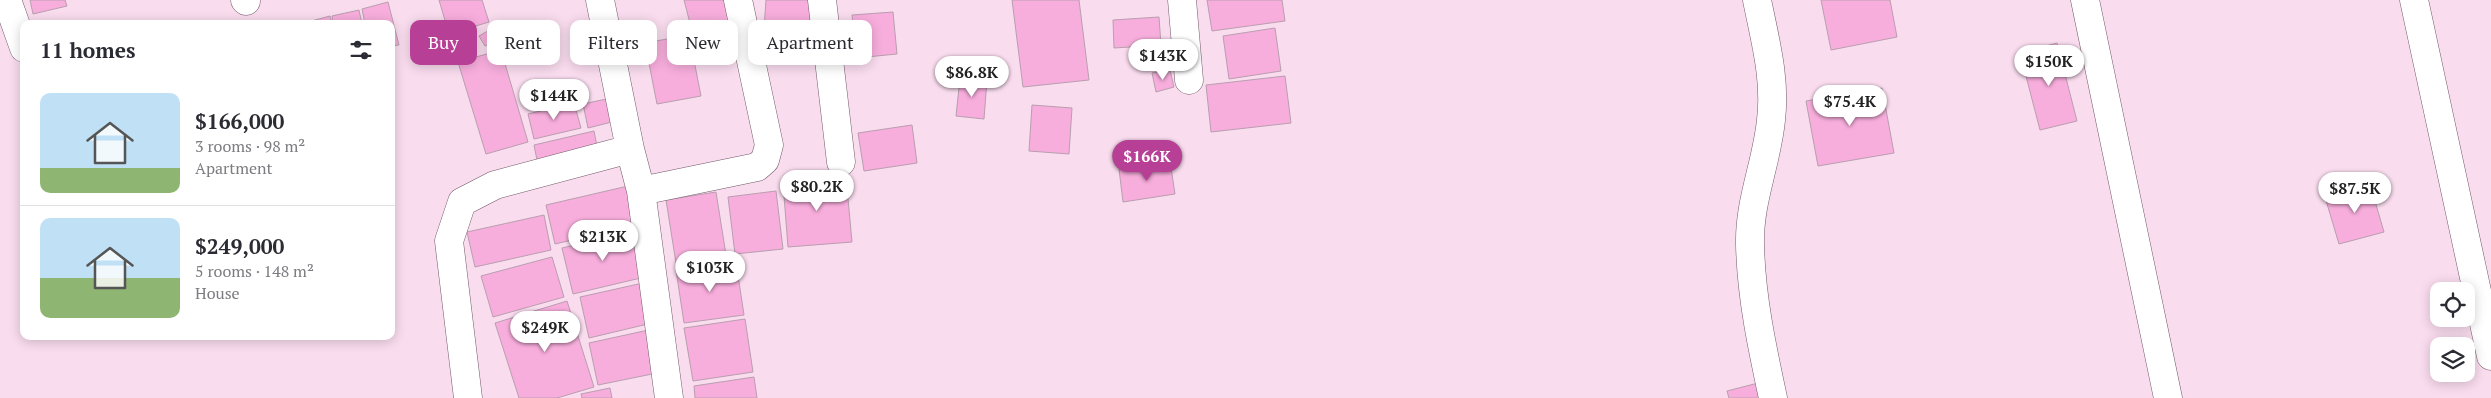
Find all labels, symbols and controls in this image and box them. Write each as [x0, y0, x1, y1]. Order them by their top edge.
chip: Buy [410, 20, 477, 65]
chip: Rent [487, 20, 560, 65]
chip: Filters [570, 20, 657, 65]
chip: New [667, 20, 738, 65]
chip: Apartment [748, 20, 872, 65]
text: 11 homes [40, 36, 136, 64]
icon: filters [347, 36, 375, 64]
pin: $143K [1128, 38, 1198, 81]
text: $143K [1139, 44, 1187, 66]
pin: $150K [2014, 44, 2084, 87]
text: $150K [2025, 50, 2073, 72]
pin: $86.8K [931, 56, 1013, 98]
text: $86.8K [946, 61, 998, 83]
pin: $144K [519, 78, 589, 121]
text: $144K [530, 84, 578, 106]
pin: $75.4K [1809, 84, 1891, 127]
text: $75.4K [1824, 90, 1876, 112]
text: $166,000 [195, 107, 284, 135]
icon: home [80, 113, 140, 173]
text: 3 rooms · 98 m² [195, 135, 305, 157]
pin: $166K [1112, 140, 1182, 182]
text: $166K [1123, 145, 1171, 167]
text: Apartment [195, 157, 272, 179]
pin: $80.2K [776, 170, 858, 212]
pin: $87.5K [2314, 172, 2396, 214]
text: $80.2K [791, 175, 843, 197]
text: $87.5K [2329, 177, 2381, 199]
pin: $213K [568, 220, 638, 262]
text: $213K [579, 225, 627, 247]
text: $249,000 [195, 232, 284, 260]
icon: home [80, 238, 140, 298]
pin: $103K [675, 250, 745, 293]
text: $103K [686, 256, 734, 278]
text: 5 rooms · 148 m² [195, 260, 314, 282]
text: House [195, 282, 240, 304]
map controls [2430, 282, 2475, 382]
button: locate [2430, 282, 2475, 327]
pin: $249K [510, 310, 580, 353]
text: $249K [521, 316, 569, 338]
button: layers [2430, 337, 2475, 382]

